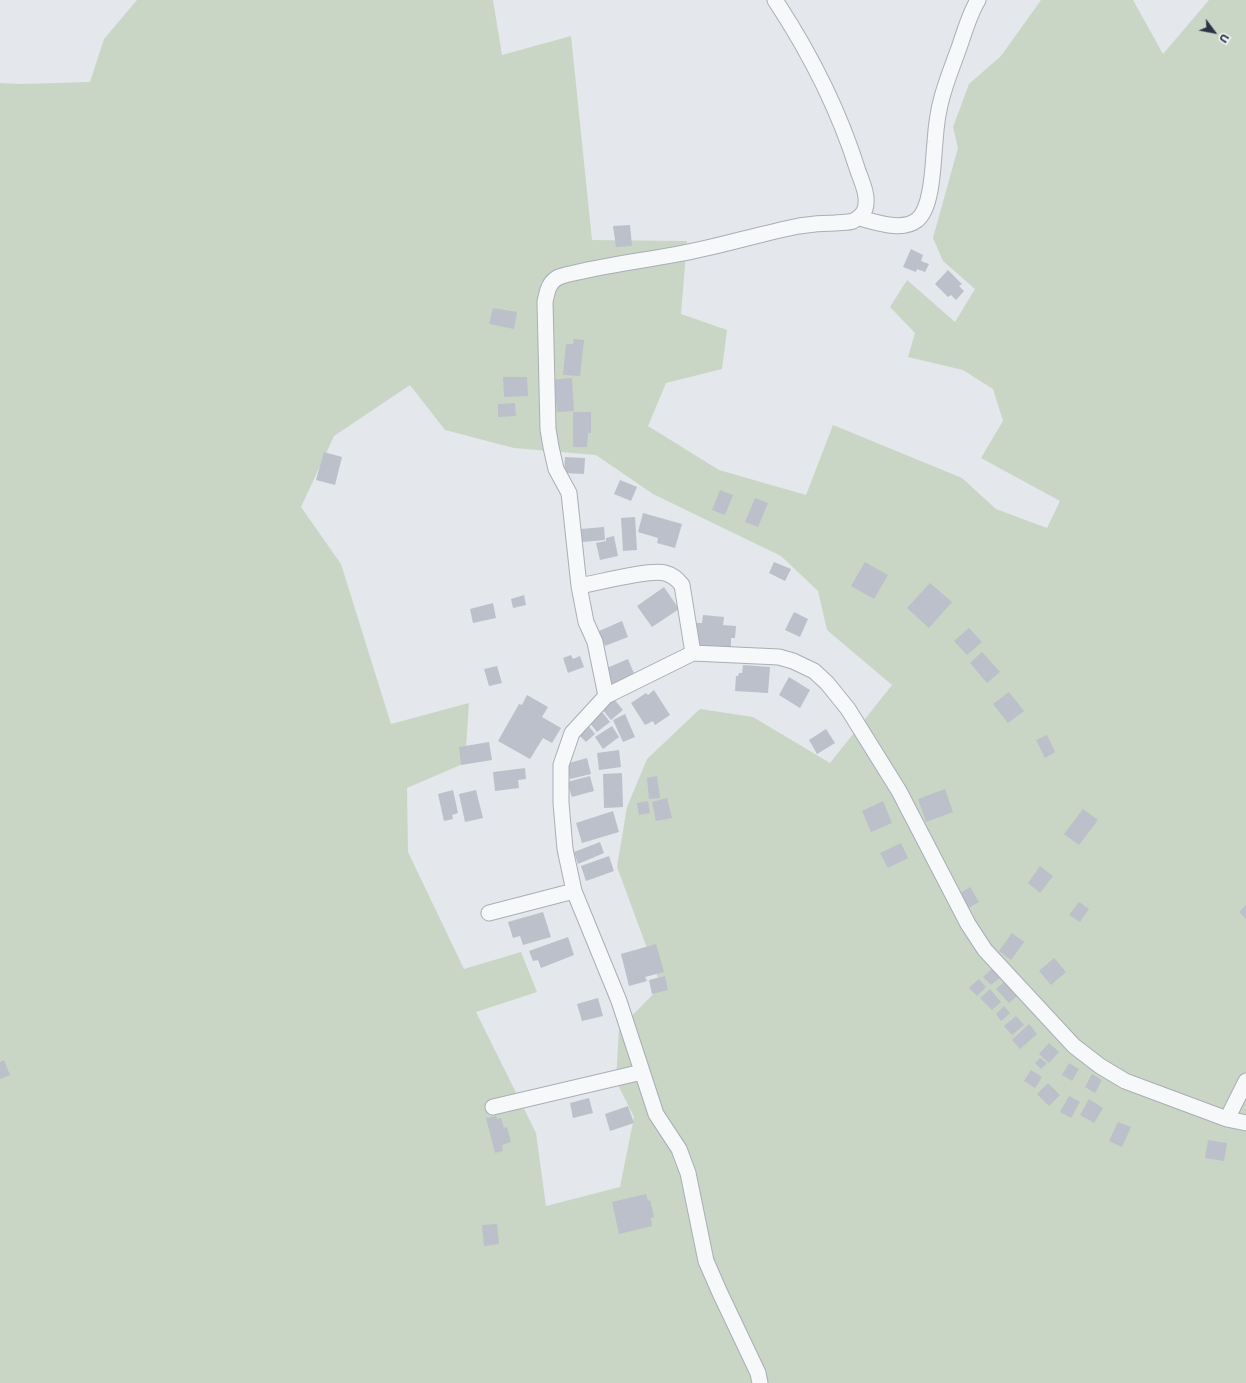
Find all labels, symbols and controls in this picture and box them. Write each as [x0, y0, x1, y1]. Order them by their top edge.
north arrow [1194, 12, 1234, 52]
text: U [1217, 32, 1232, 45]

